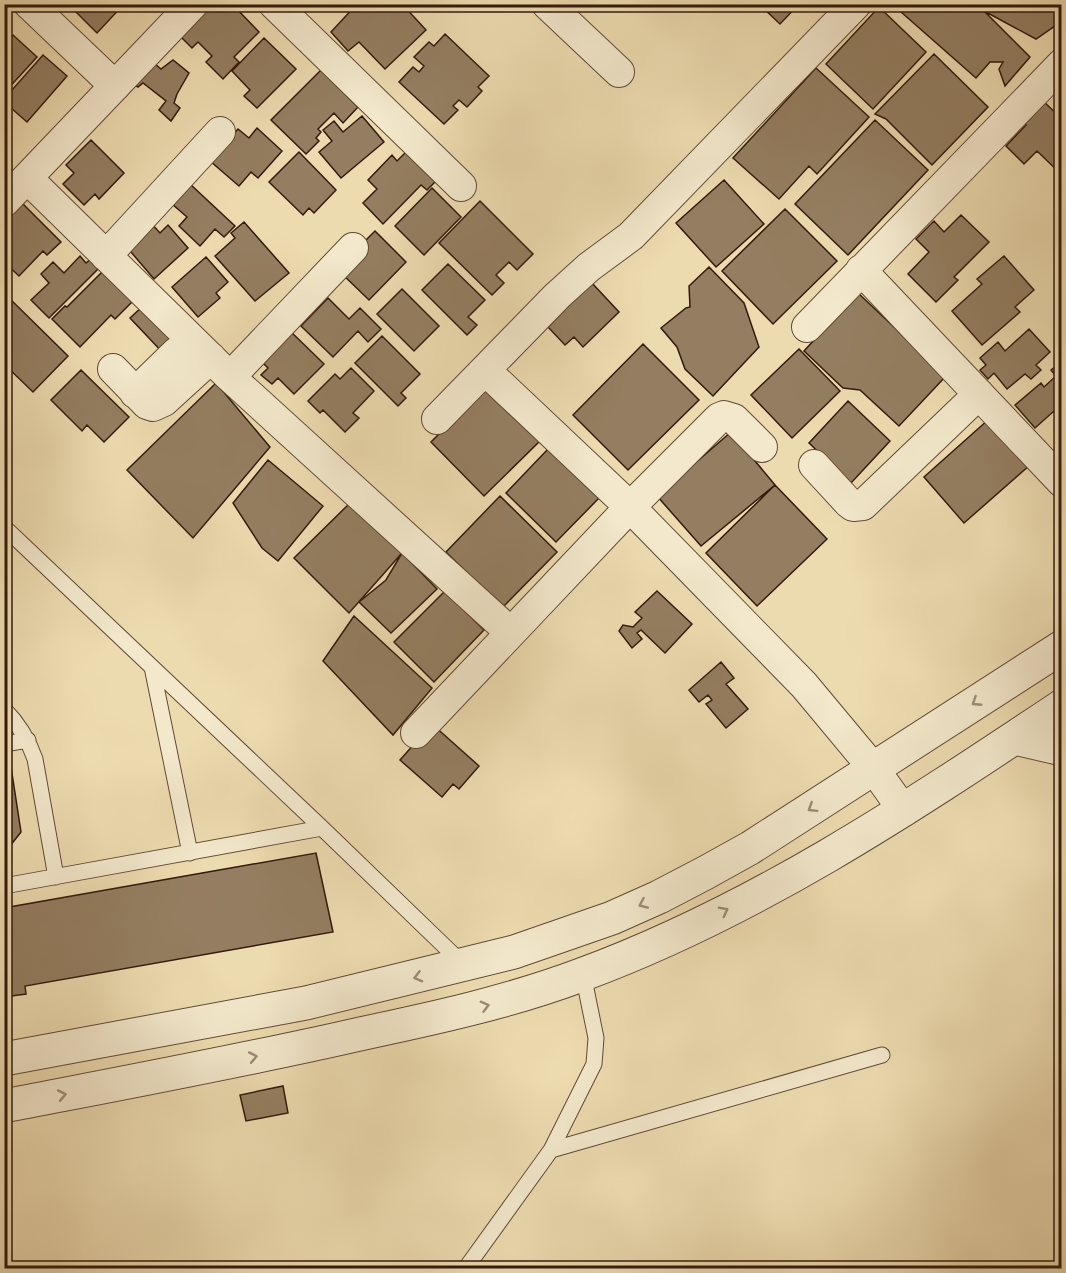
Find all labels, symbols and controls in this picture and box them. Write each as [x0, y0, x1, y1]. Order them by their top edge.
one-way arrow [972, 695, 982, 707]
one-way arrow [808, 801, 819, 812]
one-way arrow [638, 897, 649, 909]
one-way arrow [718, 907, 729, 919]
one-way arrow [413, 969, 423, 982]
one-way arrow [479, 1001, 490, 1013]
one-way arrow [248, 1051, 258, 1064]
one-way arrow [57, 1089, 67, 1102]

